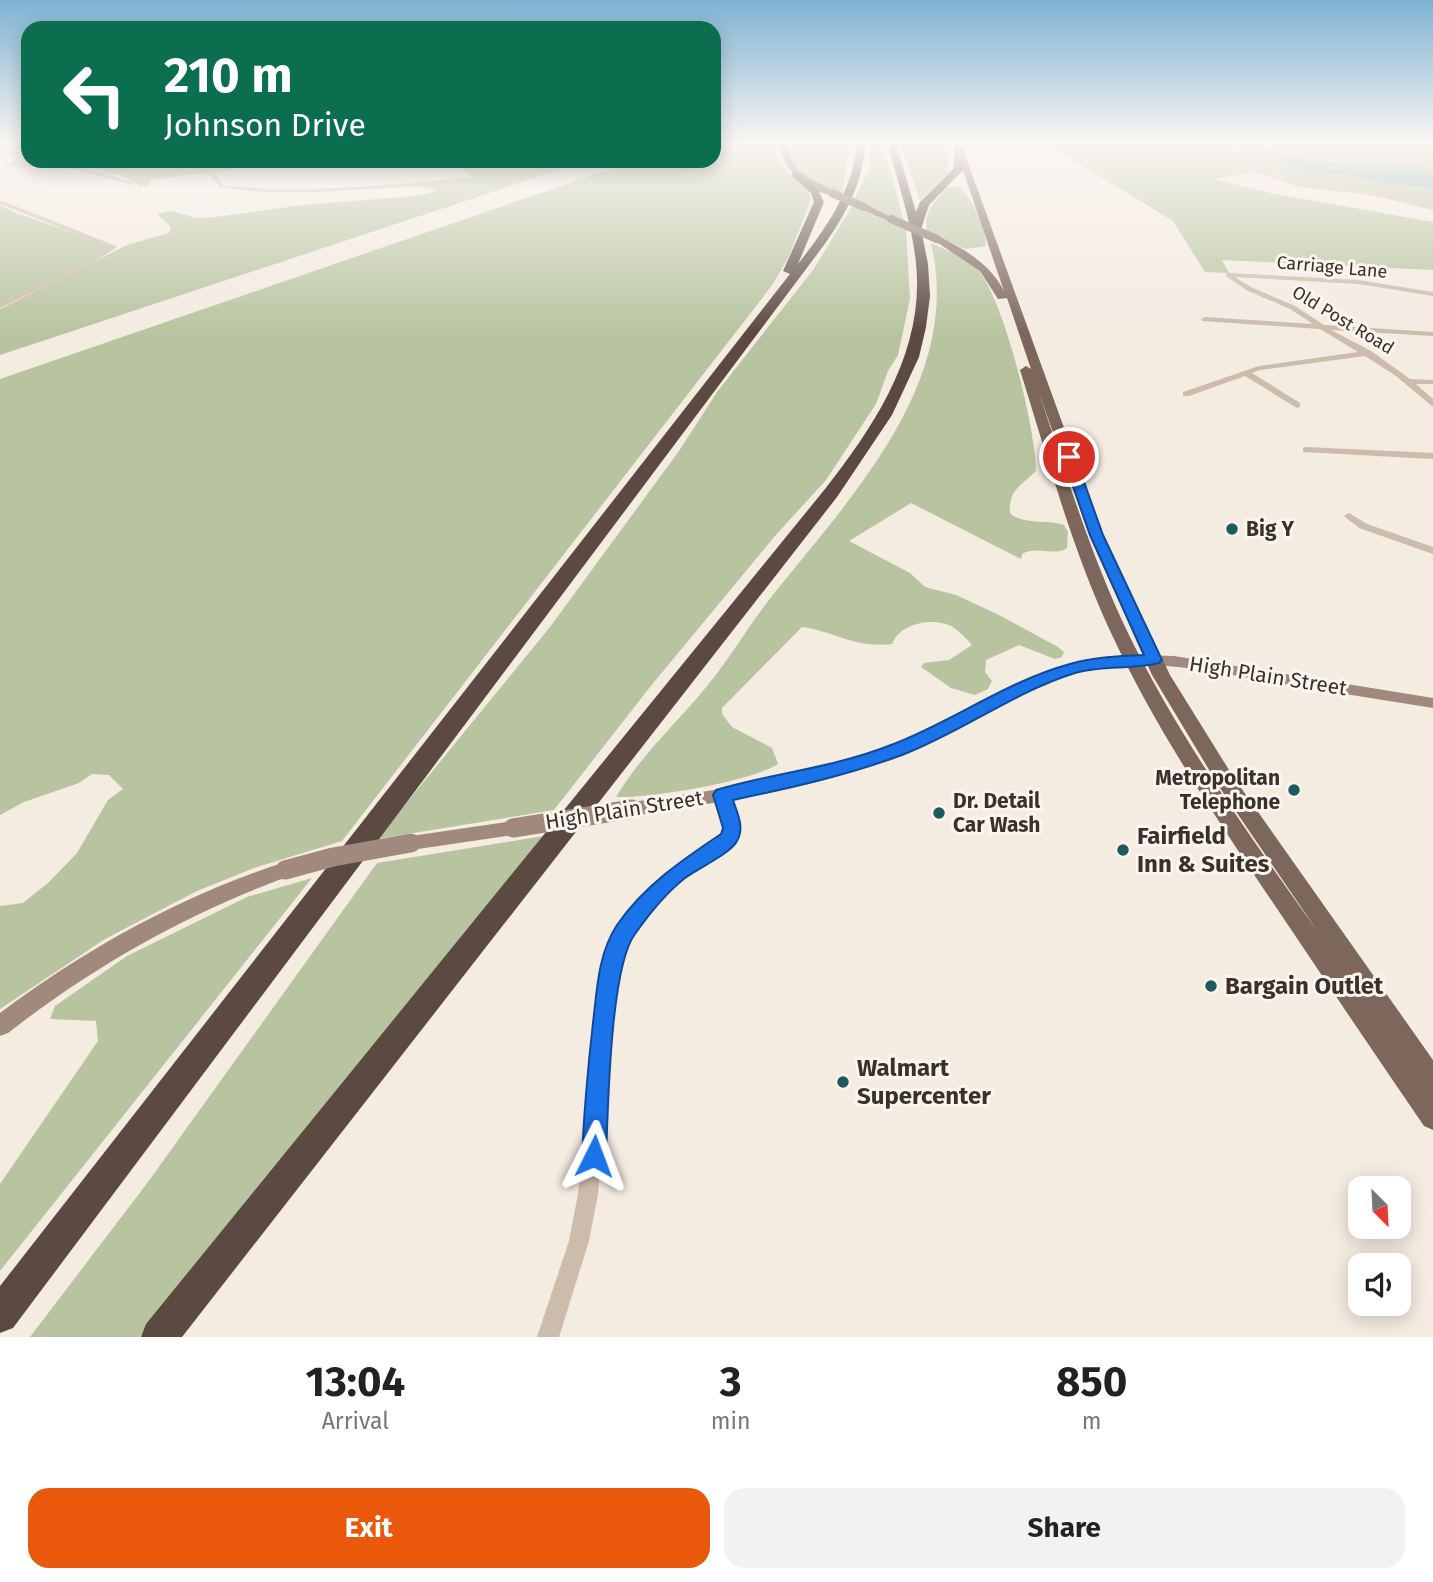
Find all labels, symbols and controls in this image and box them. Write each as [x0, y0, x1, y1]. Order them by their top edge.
text: 210 m [164, 46, 293, 105]
icon: left [49, 49, 140, 140]
text: Johnson Drive [164, 106, 366, 144]
street label: Carriage Lane [1276, 251, 1388, 283]
street label: Old Post Road [1288, 281, 1398, 359]
pin [1039, 427, 1099, 487]
icon: arrive [1050, 438, 1088, 476]
place label: Big Y [1246, 516, 1294, 542]
marker: Big Y [1224, 521, 1240, 537]
street label: High Plain Street [1187, 651, 1349, 701]
place label: Metropolitan Telephone [1155, 765, 1280, 815]
marker: Metropolitan Telephone [1286, 782, 1302, 798]
street label: High Plain Street [543, 785, 705, 835]
place label: Dr. Detail Car Wash [953, 788, 1041, 838]
marker: Dr. Detail Car Wash [931, 805, 947, 821]
place label: Fairfield Inn & Suites [1137, 822, 1270, 878]
marker: Fairfield Inn & Suites [1115, 842, 1131, 858]
place label: Bargain Outlet [1225, 972, 1384, 1000]
marker: Bargain Outlet [1203, 978, 1219, 994]
place label: Walmart Supercenter [857, 1054, 991, 1110]
marker: Walmart Supercenter [835, 1074, 851, 1090]
position arrow [557, 1119, 631, 1193]
north arrow [1348, 1176, 1410, 1239]
map controls [1348, 1176, 1411, 1316]
button: sound [1348, 1253, 1411, 1316]
text: 13:04 [306, 1357, 405, 1407]
text: 3 [720, 1357, 742, 1407]
text: 850 [1056, 1357, 1127, 1407]
text: Arrival [322, 1407, 389, 1435]
text: min [711, 1407, 750, 1435]
text: m [1082, 1407, 1102, 1435]
button: Exit [28, 1488, 710, 1568]
button: Share [724, 1488, 1405, 1568]

